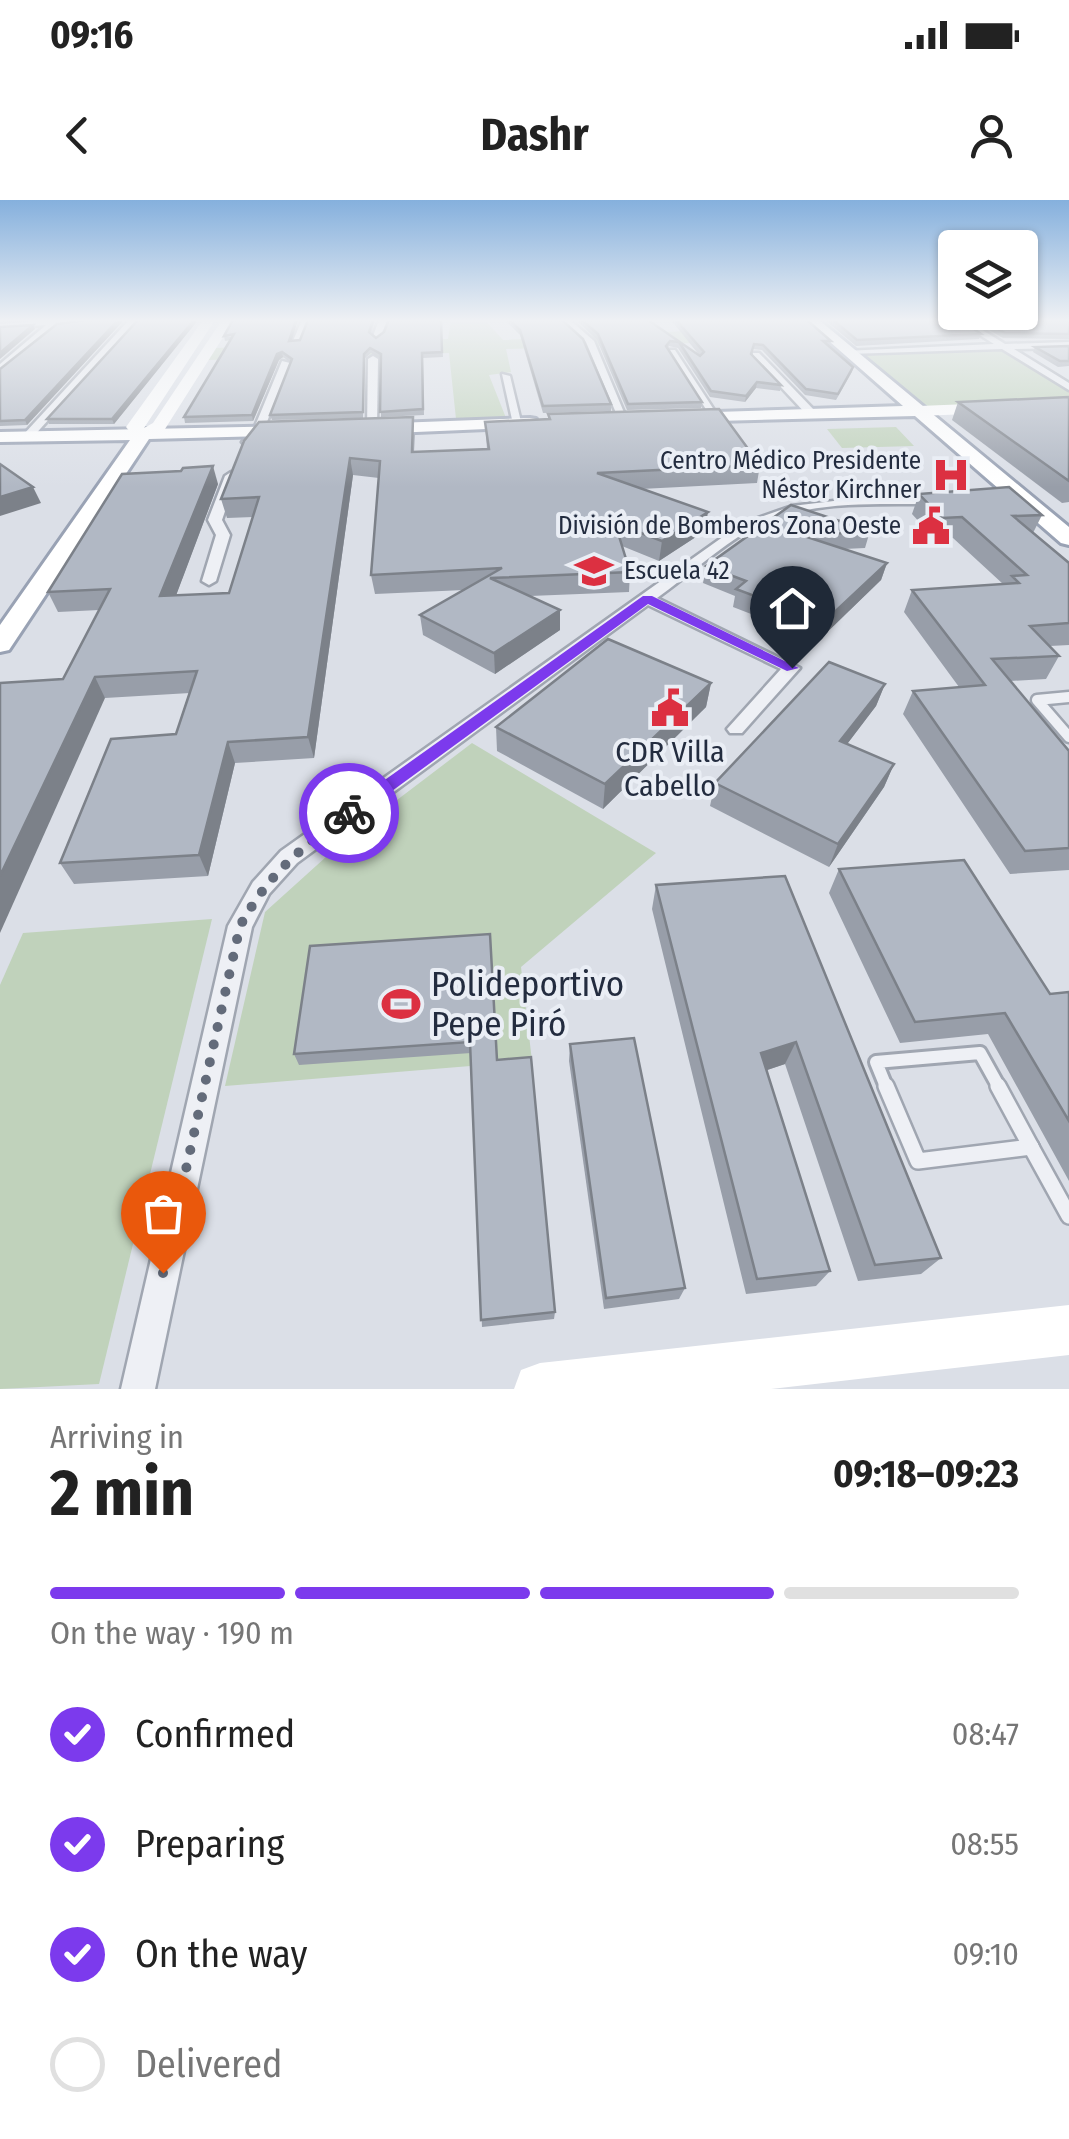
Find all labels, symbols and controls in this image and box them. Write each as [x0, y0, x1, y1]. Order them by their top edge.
text: 09:16 [50, 12, 133, 58]
icon: back [50, 108, 105, 163]
text: Dashr [480, 108, 589, 162]
icon: person [964, 108, 1019, 163]
map controls [938, 230, 1038, 330]
button: layers [938, 230, 1038, 330]
place label: Centro Médico Presidente Néstor Kirchner [660, 446, 921, 505]
hospital icon: Centro Médico Presidente Néstor Kirchner [930, 454, 972, 496]
public building icon: División de Bomberos Zona Oeste [910, 505, 952, 547]
place label: División de Bomberos Zona Oeste [558, 511, 901, 541]
school or university icon: Escuela 42 [573, 550, 615, 592]
place label: Escuela 42 [624, 556, 730, 586]
pin [750, 566, 835, 669]
icon: home [765, 581, 820, 636]
public building icon: CDR Villa Cabello [649, 687, 691, 729]
place label: CDR Villa Cabello [615, 734, 725, 804]
courier [299, 763, 399, 863]
icon: bike [322, 786, 377, 841]
place label: Polideportivo Pepe Piró [431, 963, 624, 1045]
sports icon: Polideportivo Pepe Piró [380, 983, 422, 1025]
pin [121, 1171, 206, 1274]
icon: bag [136, 1186, 191, 1241]
text: Arriving in [50, 1418, 184, 1456]
text: 09:18–09:23 [833, 1451, 1019, 1497]
text: 2 min [50, 1454, 194, 1532]
text: On the way · 190 m [50, 1614, 294, 1652]
icon: check [50, 1707, 105, 1762]
text: Confirmed [135, 1711, 295, 1757]
text: 08:47 [952, 1715, 1019, 1753]
icon: check [50, 1817, 105, 1872]
text: Preparing [135, 1821, 284, 1867]
text: 08:55 [950, 1825, 1019, 1863]
icon: check [50, 1927, 105, 1982]
text: On the way [135, 1931, 307, 1977]
text: 09:10 [952, 1935, 1019, 1973]
text: Delivered [135, 2041, 282, 2087]

